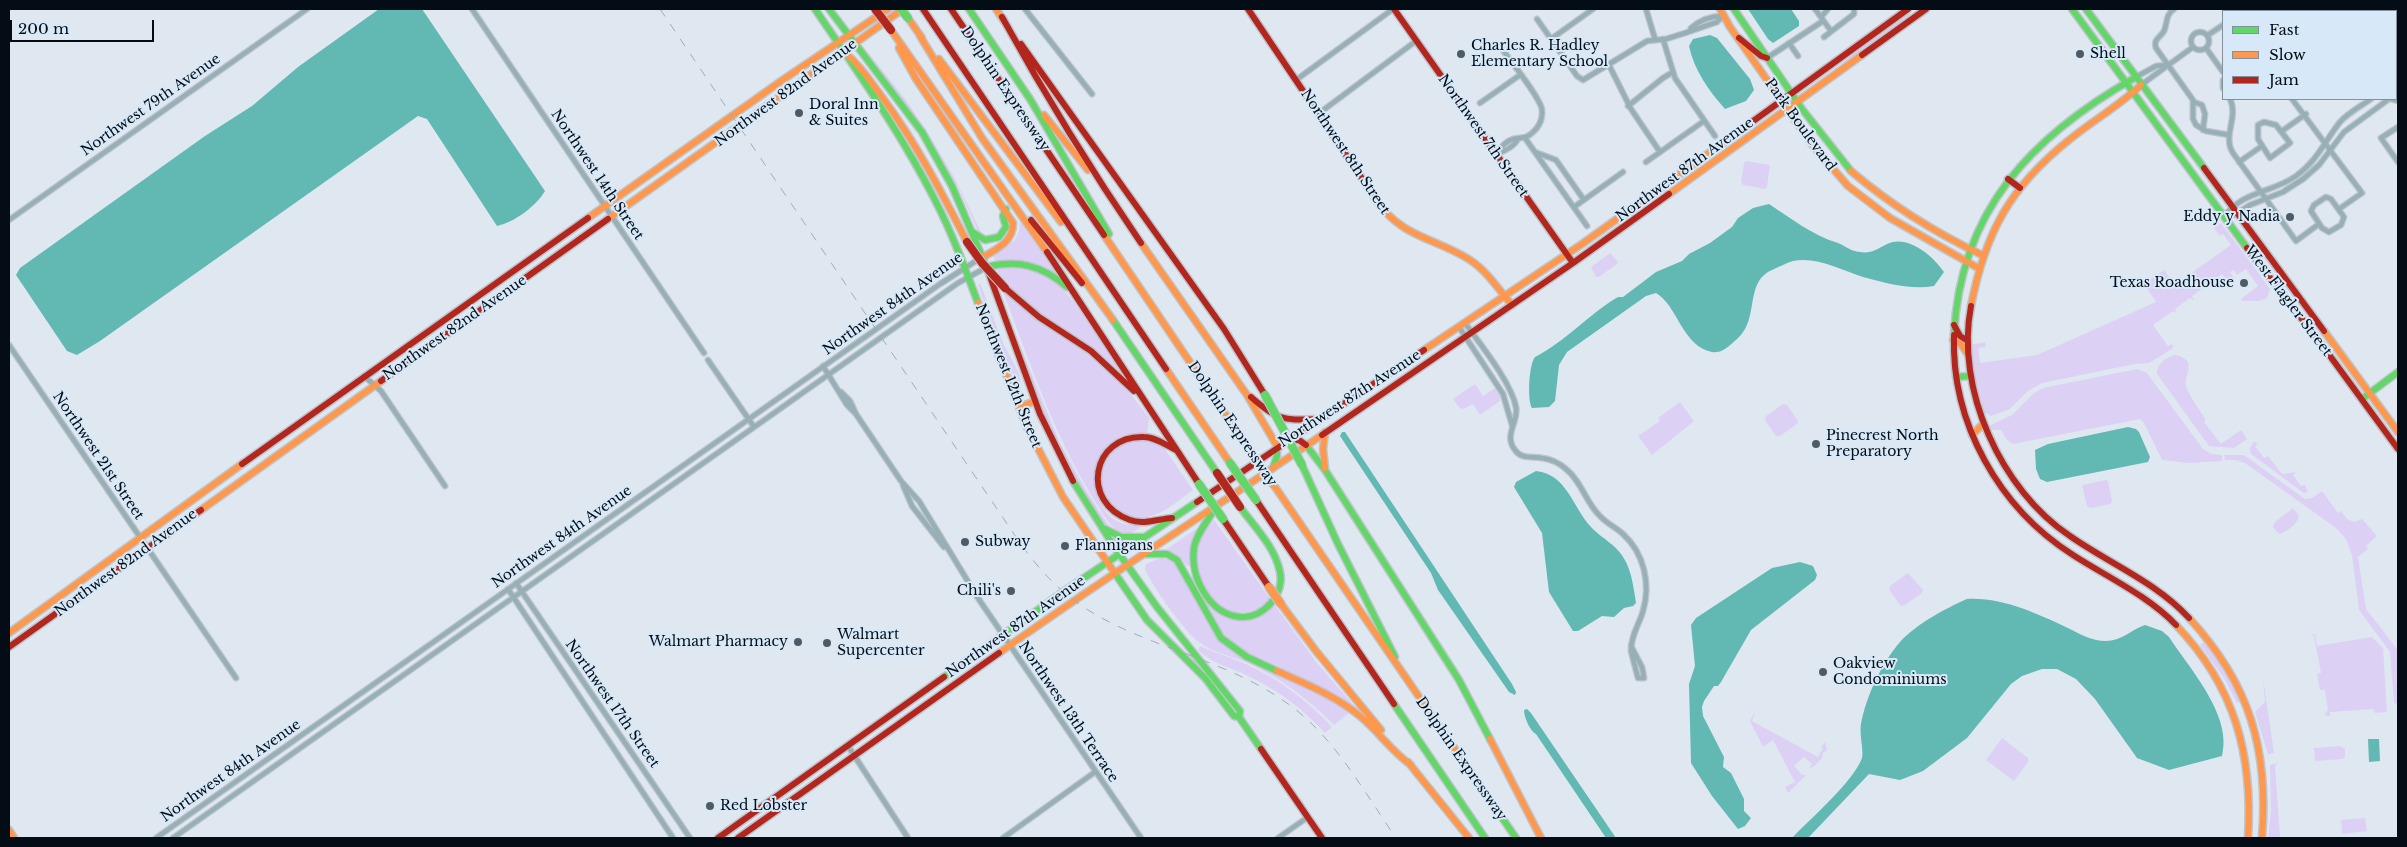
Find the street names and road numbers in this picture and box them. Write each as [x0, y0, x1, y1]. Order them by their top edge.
street label: Dolphin Expressway [957, 23, 1053, 155]
street label: Northwest 82nd Avenue [712, 36, 860, 150]
street label: Northwest 79th Avenue [78, 50, 224, 160]
street label: Northwest 7th Street [1434, 71, 1532, 201]
street label: Park Boulevard [1761, 75, 1839, 175]
street label: Northwest 8th Street [1297, 86, 1393, 218]
street label: Northwest 14th Street [547, 107, 647, 243]
street label: Northwest 87th Avenue [1613, 114, 1757, 226]
street label: West Flagler Street [2241, 242, 2335, 360]
street label: Northwest 84th Avenue [820, 249, 966, 359]
street label: Northwest 82nd Avenue [380, 272, 530, 384]
street label: Northwest 12th Street [971, 301, 1045, 451]
street label: Northwest 87th Avenue [1276, 347, 1424, 451]
street label: Dolphin Expressway [1184, 358, 1280, 490]
street label: Northwest 21st Street [49, 389, 147, 523]
street label: Northwest 84th Avenue [489, 482, 635, 592]
street label: Northwest 82nd Avenue [52, 506, 200, 620]
street label: Northwest 87th Avenue [943, 573, 1089, 681]
street label: Northwest 17th Street [561, 637, 663, 771]
street label: Northwest 13th Terrace [1015, 638, 1121, 786]
street label: Dolphin Expressway [1412, 694, 1510, 824]
street label: Northwest 84th Avenue [158, 716, 304, 826]

